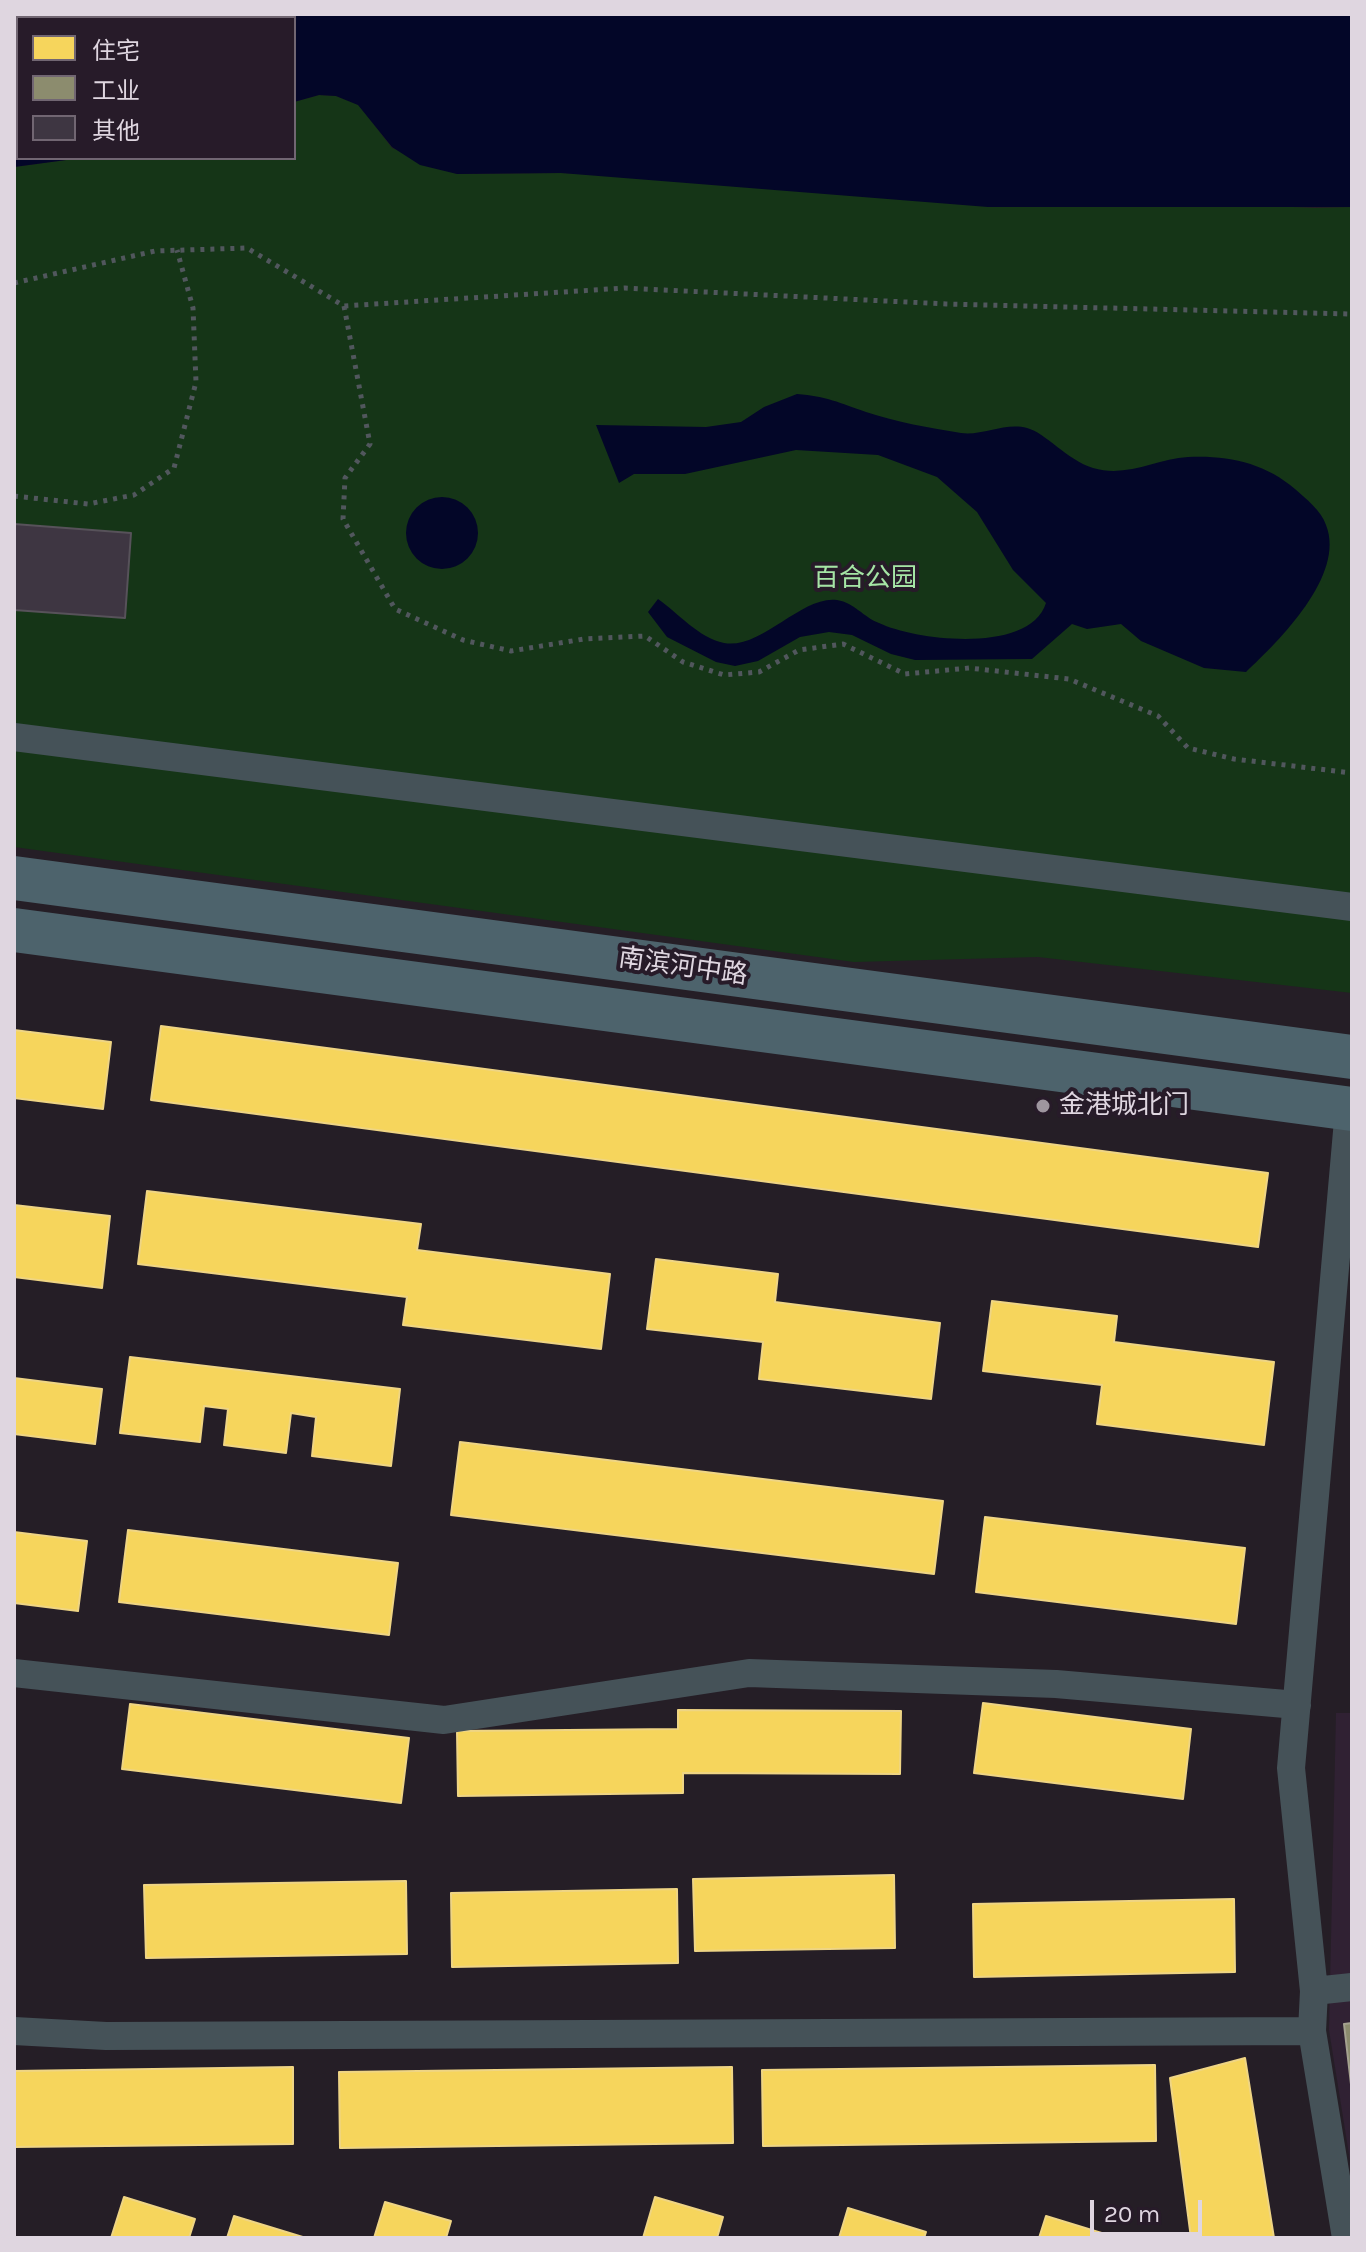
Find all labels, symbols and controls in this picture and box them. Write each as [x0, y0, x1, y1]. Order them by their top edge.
legend [16, 16, 296, 160]
text: 住宅 [92, 37, 140, 65]
text: 工业 [92, 77, 140, 105]
text: 其他 [92, 117, 140, 145]
park label: 百合公园 [813, 563, 917, 595]
street label: 南滨河中路 [616, 943, 750, 991]
place label: 金港城北门 [1059, 1090, 1189, 1122]
marker: 金港城北门 [1034, 1097, 1052, 1115]
scale bar [1094, 2184, 1206, 2234]
text: 20 m [1104, 2200, 1160, 2228]

